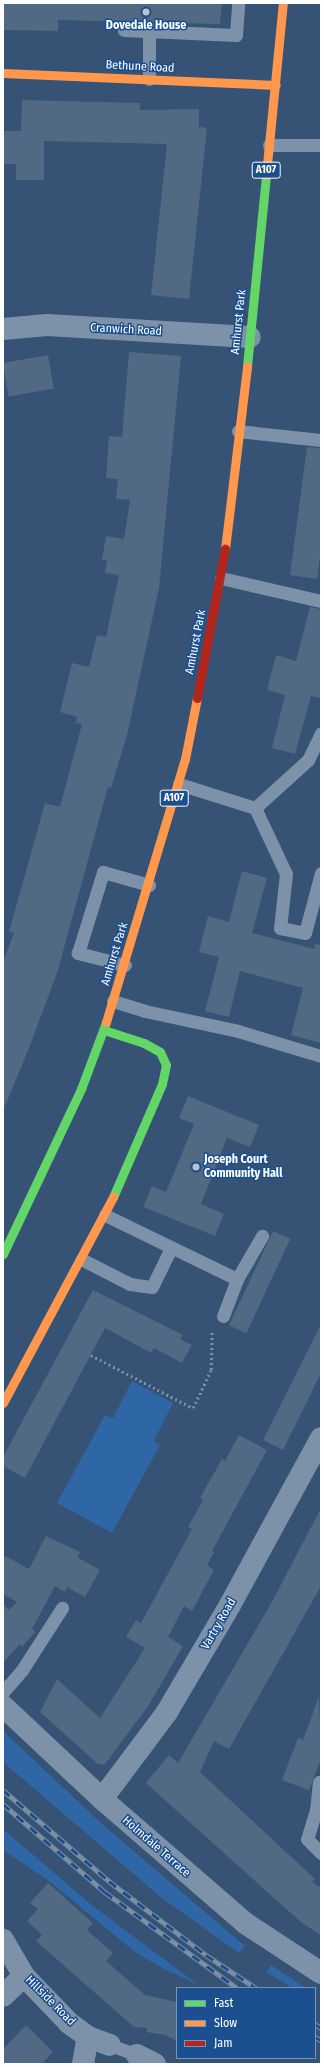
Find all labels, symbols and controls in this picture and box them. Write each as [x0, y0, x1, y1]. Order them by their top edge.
marker: Dovedale House [141, 7, 151, 17]
place label: Dovedale House [106, 19, 186, 33]
street label: Bethune Road [105, 58, 175, 76]
road number: A107 [251, 161, 281, 179]
street label: Amhurst Park [228, 289, 250, 355]
street label: Cranwich Road [90, 321, 162, 339]
street label: Amhurst Park [183, 609, 209, 675]
road number: A107 [159, 789, 189, 807]
street label: Amhurst Park [99, 921, 131, 987]
place label: Joseph Court Community Hall [204, 1153, 282, 1181]
marker: Joseph Court Community Hall [191, 1162, 201, 1172]
street label: Vartry Road [199, 1596, 239, 1652]
street label: Holmdale Terrace [119, 1813, 193, 1881]
street label: Hillside Road [22, 1973, 78, 2029]
legend [176, 1987, 316, 2059]
text: Fast [214, 1996, 233, 2010]
text: Slow [214, 2016, 237, 2030]
text: Jam [214, 2036, 232, 2050]

